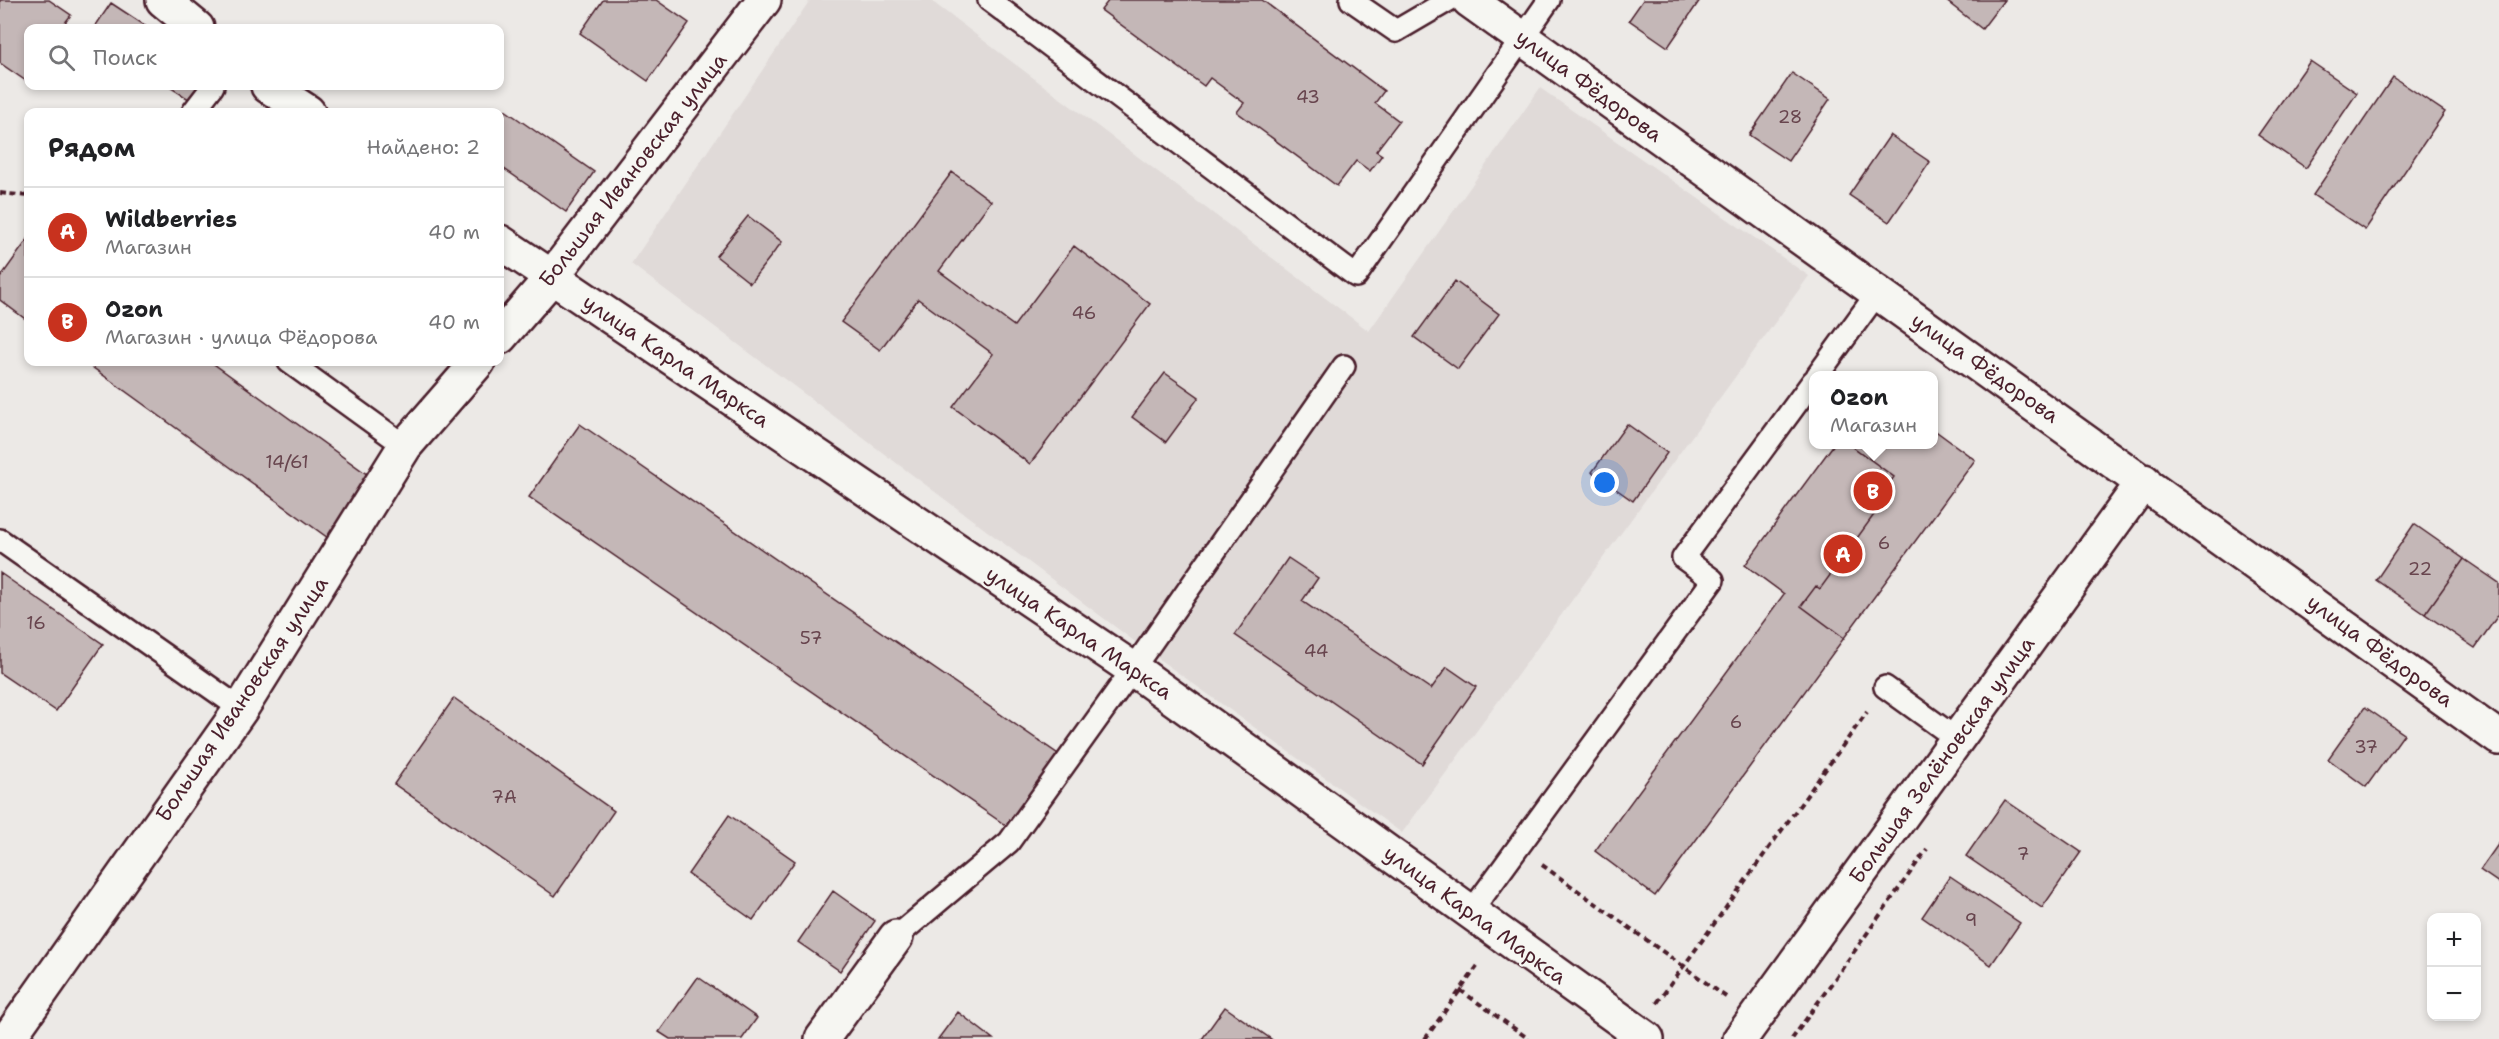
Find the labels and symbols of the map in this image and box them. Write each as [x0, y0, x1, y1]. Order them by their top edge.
street label: улица Фёдорова [1510, 23, 1668, 149]
street label: Большая Ивановская улица [533, 47, 733, 293]
house number: 43 [1296, 85, 1320, 109]
house number: 28 [1778, 105, 1802, 129]
street label: улица Карла Маркса [577, 288, 775, 434]
house number: 46 [1072, 301, 1096, 325]
street label: улица Фёдорова [1905, 306, 2065, 430]
house number: 14/61 [265, 450, 309, 474]
your location [1590, 468, 1619, 497]
pin: B [1854, 468, 1892, 514]
house number: 6 [1878, 531, 1890, 555]
pin: A [1824, 532, 1862, 576]
house number: 22 [2408, 557, 2432, 581]
street label: улица Карла Маркса [980, 560, 1178, 706]
street label: Большая Ивановская улица [149, 571, 335, 827]
street label: улица Фёдорова [2301, 588, 2459, 714]
house number: 16 [26, 611, 46, 635]
house number: 57 [800, 626, 822, 650]
street label: Большая Зелёновская улица [1843, 631, 2041, 889]
house number: 44 [1304, 639, 1328, 663]
house number: 6 [1730, 710, 1742, 734]
house number: 37 [2354, 735, 2378, 759]
house number: 7А [491, 785, 517, 809]
street label: улица Карла Маркса [1378, 839, 1572, 991]
house number: 7 [2017, 842, 2029, 866]
house number: 9 [1965, 908, 1977, 932]

